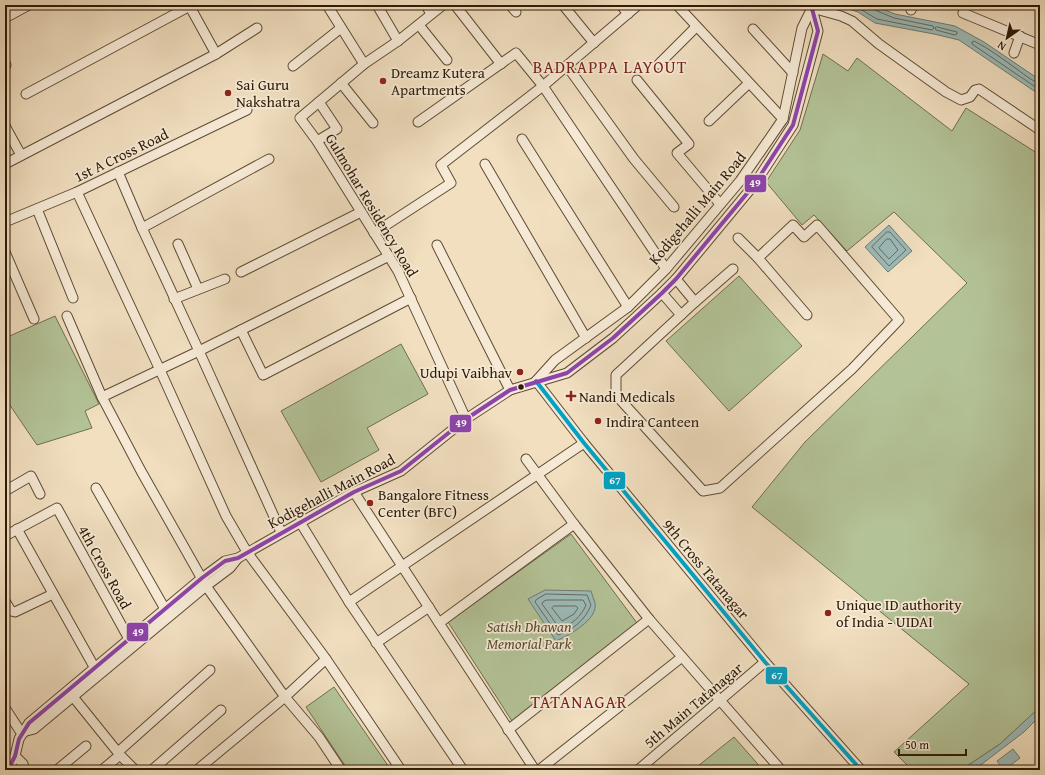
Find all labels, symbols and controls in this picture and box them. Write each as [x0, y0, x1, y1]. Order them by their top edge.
north arrow [987, 18, 1027, 58]
text: N [993, 37, 1009, 55]
district label: BADRAPPA LAYOUT [533, 54, 687, 79]
place label: Dreamz Kutera Apartments [391, 62, 485, 100]
place label: Sai Guru Nakshatra [236, 74, 300, 112]
marker: Dreamz Kutera Apartments [378, 76, 388, 86]
marker: Sai Guru Nakshatra [223, 88, 233, 98]
street label: 1st A Cross Road [70, 123, 172, 187]
street label: Gulmohar Residency Road [321, 129, 423, 281]
street label: Kodigehalli Main Road [644, 147, 750, 269]
line badge: 49 [744, 174, 767, 193]
text: 49 [749, 175, 761, 191]
place label: Udupi Vaibhav [420, 362, 513, 383]
marker: Udupi Vaibhav [515, 367, 525, 377]
unlabelled marker [516, 382, 526, 392]
place label: Nandi Medicals [579, 386, 675, 407]
marker: Nandi Medicals [566, 391, 576, 401]
place label: Indira Canteen [606, 411, 700, 432]
line badge: 49 [449, 414, 472, 433]
text: 49 [455, 415, 467, 431]
marker: Indira Canteen [593, 416, 603, 426]
street label: Kodigehalli Main Road [264, 449, 398, 533]
line badge: 67 [603, 471, 626, 490]
text: 67 [609, 472, 621, 488]
place label: Bangalore Fitness Center (BFC) [378, 484, 489, 522]
marker: Bangalore Fitness Center (BFC) [365, 498, 375, 508]
street label: 9th Cross Tatanagar [658, 514, 754, 624]
street label: 4th Cross Road [73, 521, 137, 613]
place label: Unique ID authority of India - UIDAI [836, 594, 962, 632]
marker: Unique ID authority of India - UIDAI [823, 608, 833, 618]
park label: Satish Dhawan Memorial Park [486, 616, 572, 654]
line badge: 49 [126, 622, 149, 642]
text: 49 [132, 624, 144, 640]
street label: 5th Main Tatanagar [639, 657, 747, 753]
line badge: 67 [765, 666, 788, 685]
text: 67 [771, 667, 783, 683]
district label: TATANAGAR [530, 689, 628, 714]
scale bar [899, 731, 966, 757]
text: 50 m [905, 736, 929, 753]

